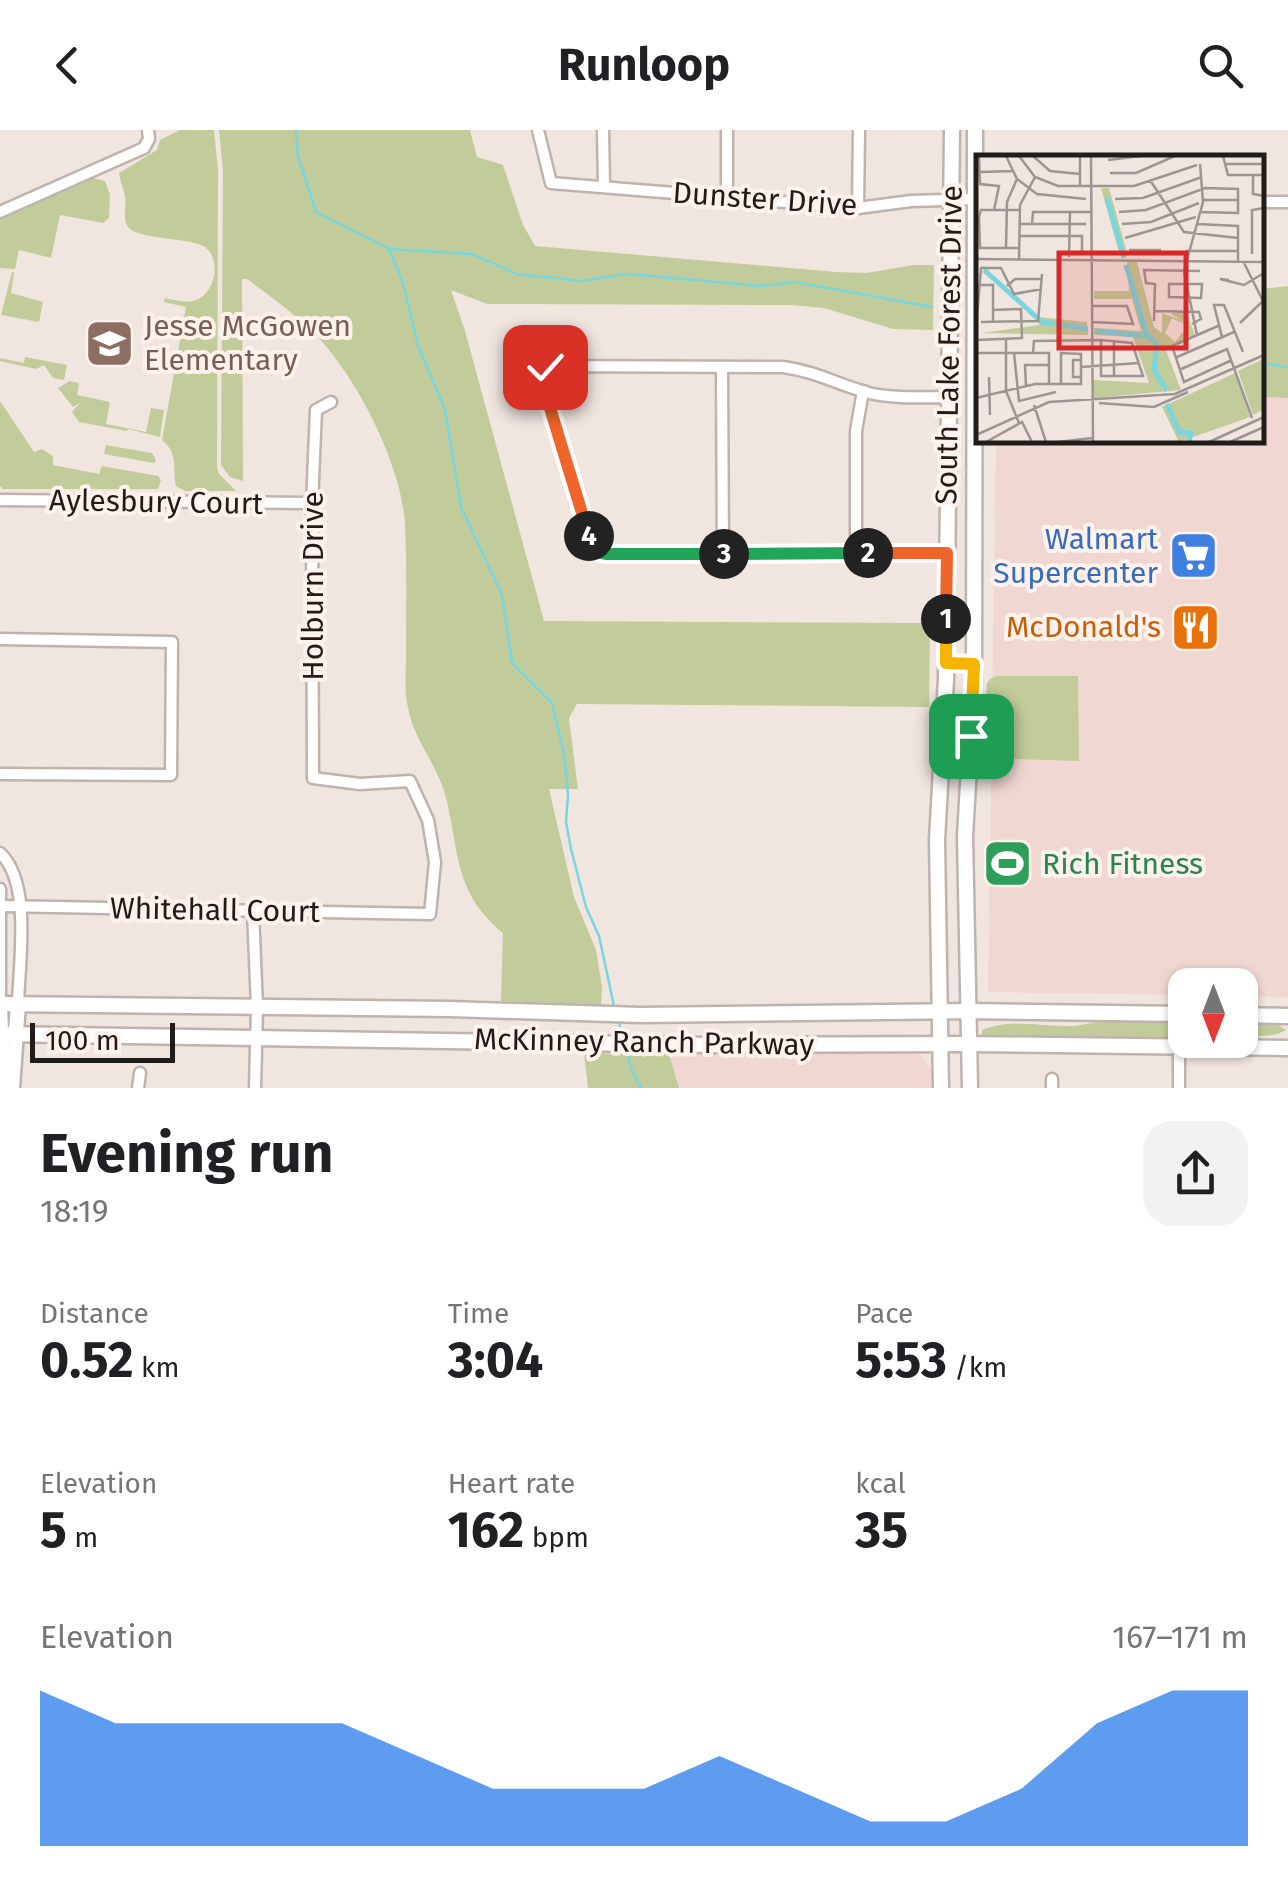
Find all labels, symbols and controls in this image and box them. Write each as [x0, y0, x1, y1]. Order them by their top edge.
icon: back [40, 38, 95, 93]
text: Runloop [558, 38, 730, 92]
icon: search [1193, 38, 1248, 93]
inset map [976, 155, 1263, 442]
street label: Dunster Drive [671, 175, 859, 223]
street label: South Lake Forest Drive [928, 185, 970, 505]
place label: Jesse McGowen Elementary [144, 308, 351, 378]
school or university icon: Jesse McGowen Elementary [83, 317, 135, 369]
pin [503, 325, 588, 410]
icon: check [518, 340, 573, 395]
street label: Aylesbury Court [49, 482, 264, 522]
street label: Holburn Drive [295, 491, 331, 681]
pin: 4 [564, 511, 614, 561]
text: 4 [581, 519, 597, 552]
place label: Walmart Supercenter [993, 521, 1158, 591]
pin: 2 [843, 528, 893, 578]
pin: 3 [699, 529, 749, 579]
supermarket icon: Walmart Supercenter [1167, 530, 1219, 582]
text: 2 [861, 536, 875, 569]
text: 3 [717, 537, 731, 570]
pin: 1 [921, 594, 971, 644]
restaurant icon: McDonald's [1170, 601, 1222, 653]
text: 1 [940, 602, 953, 635]
place label: McDonald's [1006, 609, 1161, 645]
pin [929, 694, 1014, 779]
icon: arrive [944, 709, 999, 764]
sports icon: Rich Fitness [981, 838, 1033, 890]
place label: Rich Fitness [1042, 846, 1203, 882]
street label: Whitehall Court [110, 890, 321, 930]
north arrow [1168, 968, 1258, 1058]
map controls [1168, 968, 1258, 1058]
scale bar [30, 1018, 175, 1063]
street label: McKinney Ranch Parkway [474, 1021, 815, 1063]
text: 100 m [45, 1024, 120, 1057]
text: Evening run [40, 1121, 334, 1187]
button: share [1143, 1121, 1248, 1226]
text: 18:19 [40, 1192, 109, 1230]
text: Distance [40, 1297, 149, 1330]
text: Time [448, 1297, 509, 1330]
text: Pace [855, 1297, 913, 1330]
text: 0.52 [40, 1330, 134, 1390]
text: 3:04 [448, 1330, 543, 1390]
text: 5:53 [855, 1330, 947, 1390]
text: km [134, 1351, 179, 1384]
text: /km [947, 1351, 1007, 1384]
text: Elevation [40, 1467, 157, 1500]
text: Heart rate [448, 1467, 575, 1500]
text: kcal [855, 1467, 906, 1500]
text: 5 [40, 1500, 67, 1560]
text: 162 [448, 1500, 524, 1560]
text: 35 [855, 1500, 908, 1560]
text: m [67, 1521, 98, 1554]
text: bpm [524, 1521, 589, 1554]
text: Elevation [40, 1618, 174, 1656]
text: 167–171 m [1112, 1618, 1248, 1656]

